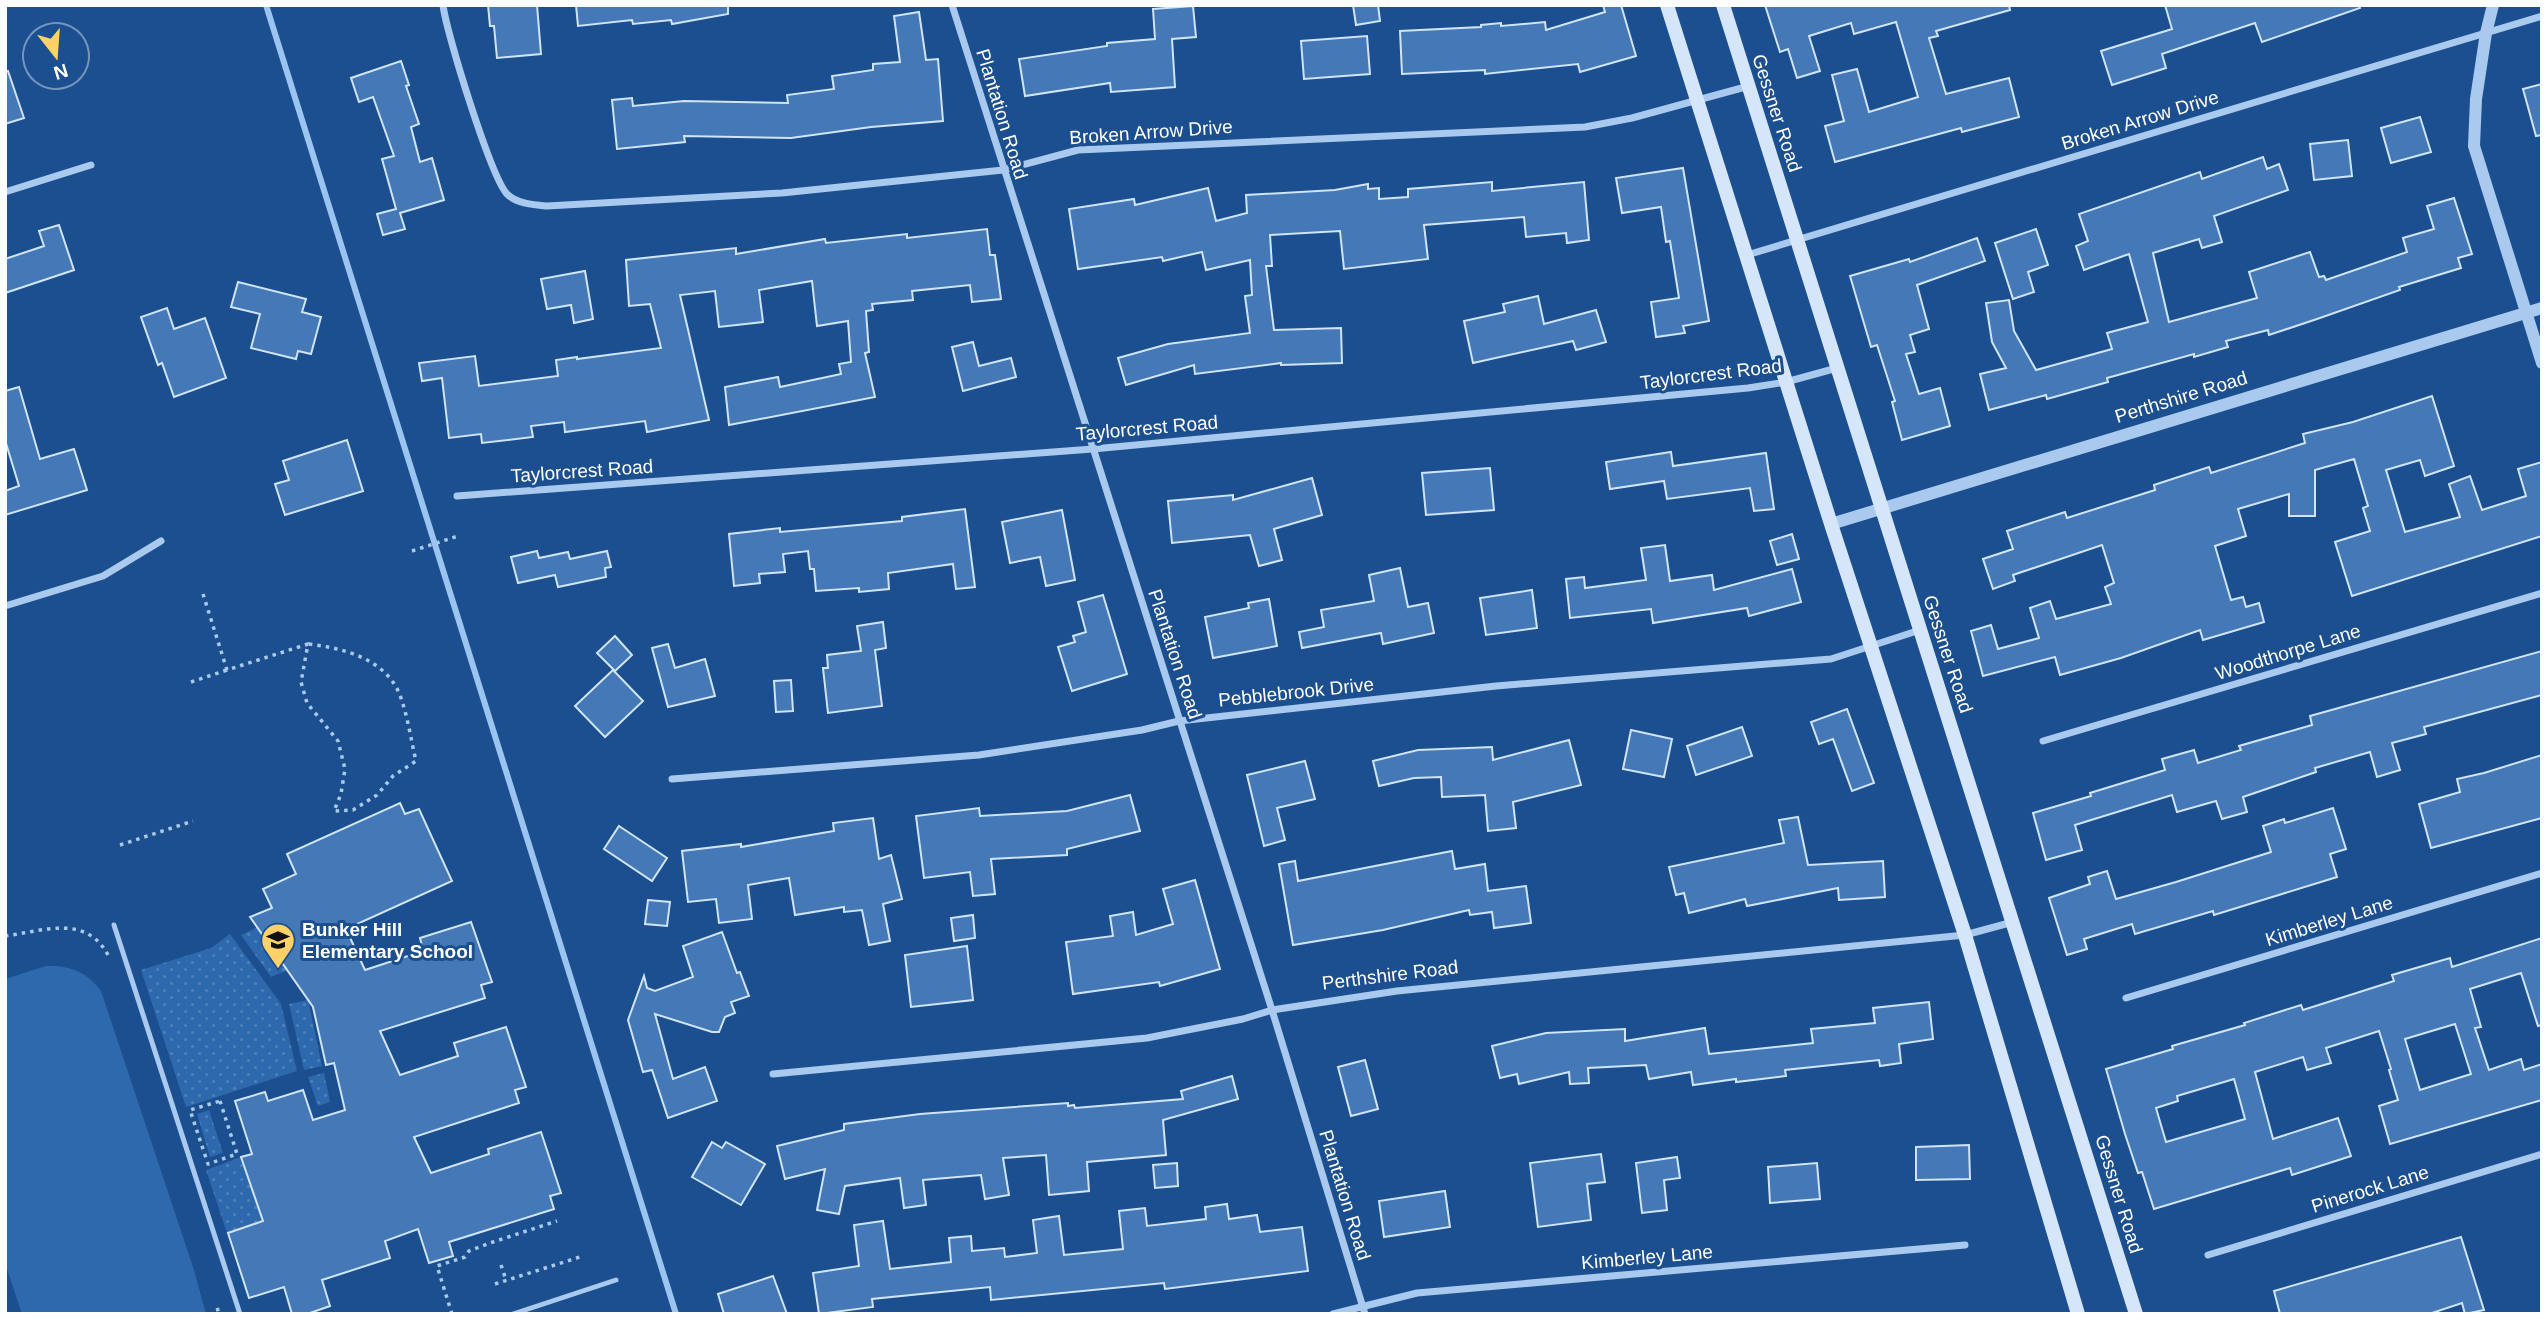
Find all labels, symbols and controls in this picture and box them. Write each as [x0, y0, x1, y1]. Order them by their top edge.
north arrow [21, 21, 91, 91]
street label: Plantation Road [972, 46, 1032, 182]
street label: Gessner Road [1748, 51, 1806, 175]
text: N [51, 60, 70, 84]
street label: Broken Arrow Drive [2059, 86, 2221, 154]
street label: Broken Arrow Drive [1069, 116, 1233, 148]
street label: Taylorcrest Road [1639, 355, 1783, 393]
street label: Perthshire Road [2112, 367, 2250, 427]
street label: Taylorcrest Road [1075, 411, 1219, 445]
street label: Taylorcrest Road [510, 456, 654, 486]
street label: Plantation Road [1144, 586, 1206, 722]
street label: Gessner Road [1919, 592, 1977, 716]
street label: Woodthorpe Lane [2213, 620, 2363, 684]
street label: Pebblebrook Drive [1217, 673, 1375, 711]
street label: Kimberley Lane [2263, 892, 2395, 950]
place label: Bunker Hill Elementary School [302, 919, 473, 962]
school or university icon: Bunker Hill Elementary School [259, 921, 297, 970]
street label: Perthshire Road [1321, 956, 1459, 994]
street label: Plantation Road [1315, 1127, 1375, 1263]
street label: Gessner Road [2091, 1132, 2147, 1256]
street label: Pinerock Lane [2309, 1161, 2431, 1217]
street label: Kimberley Lane [1580, 1241, 1714, 1273]

